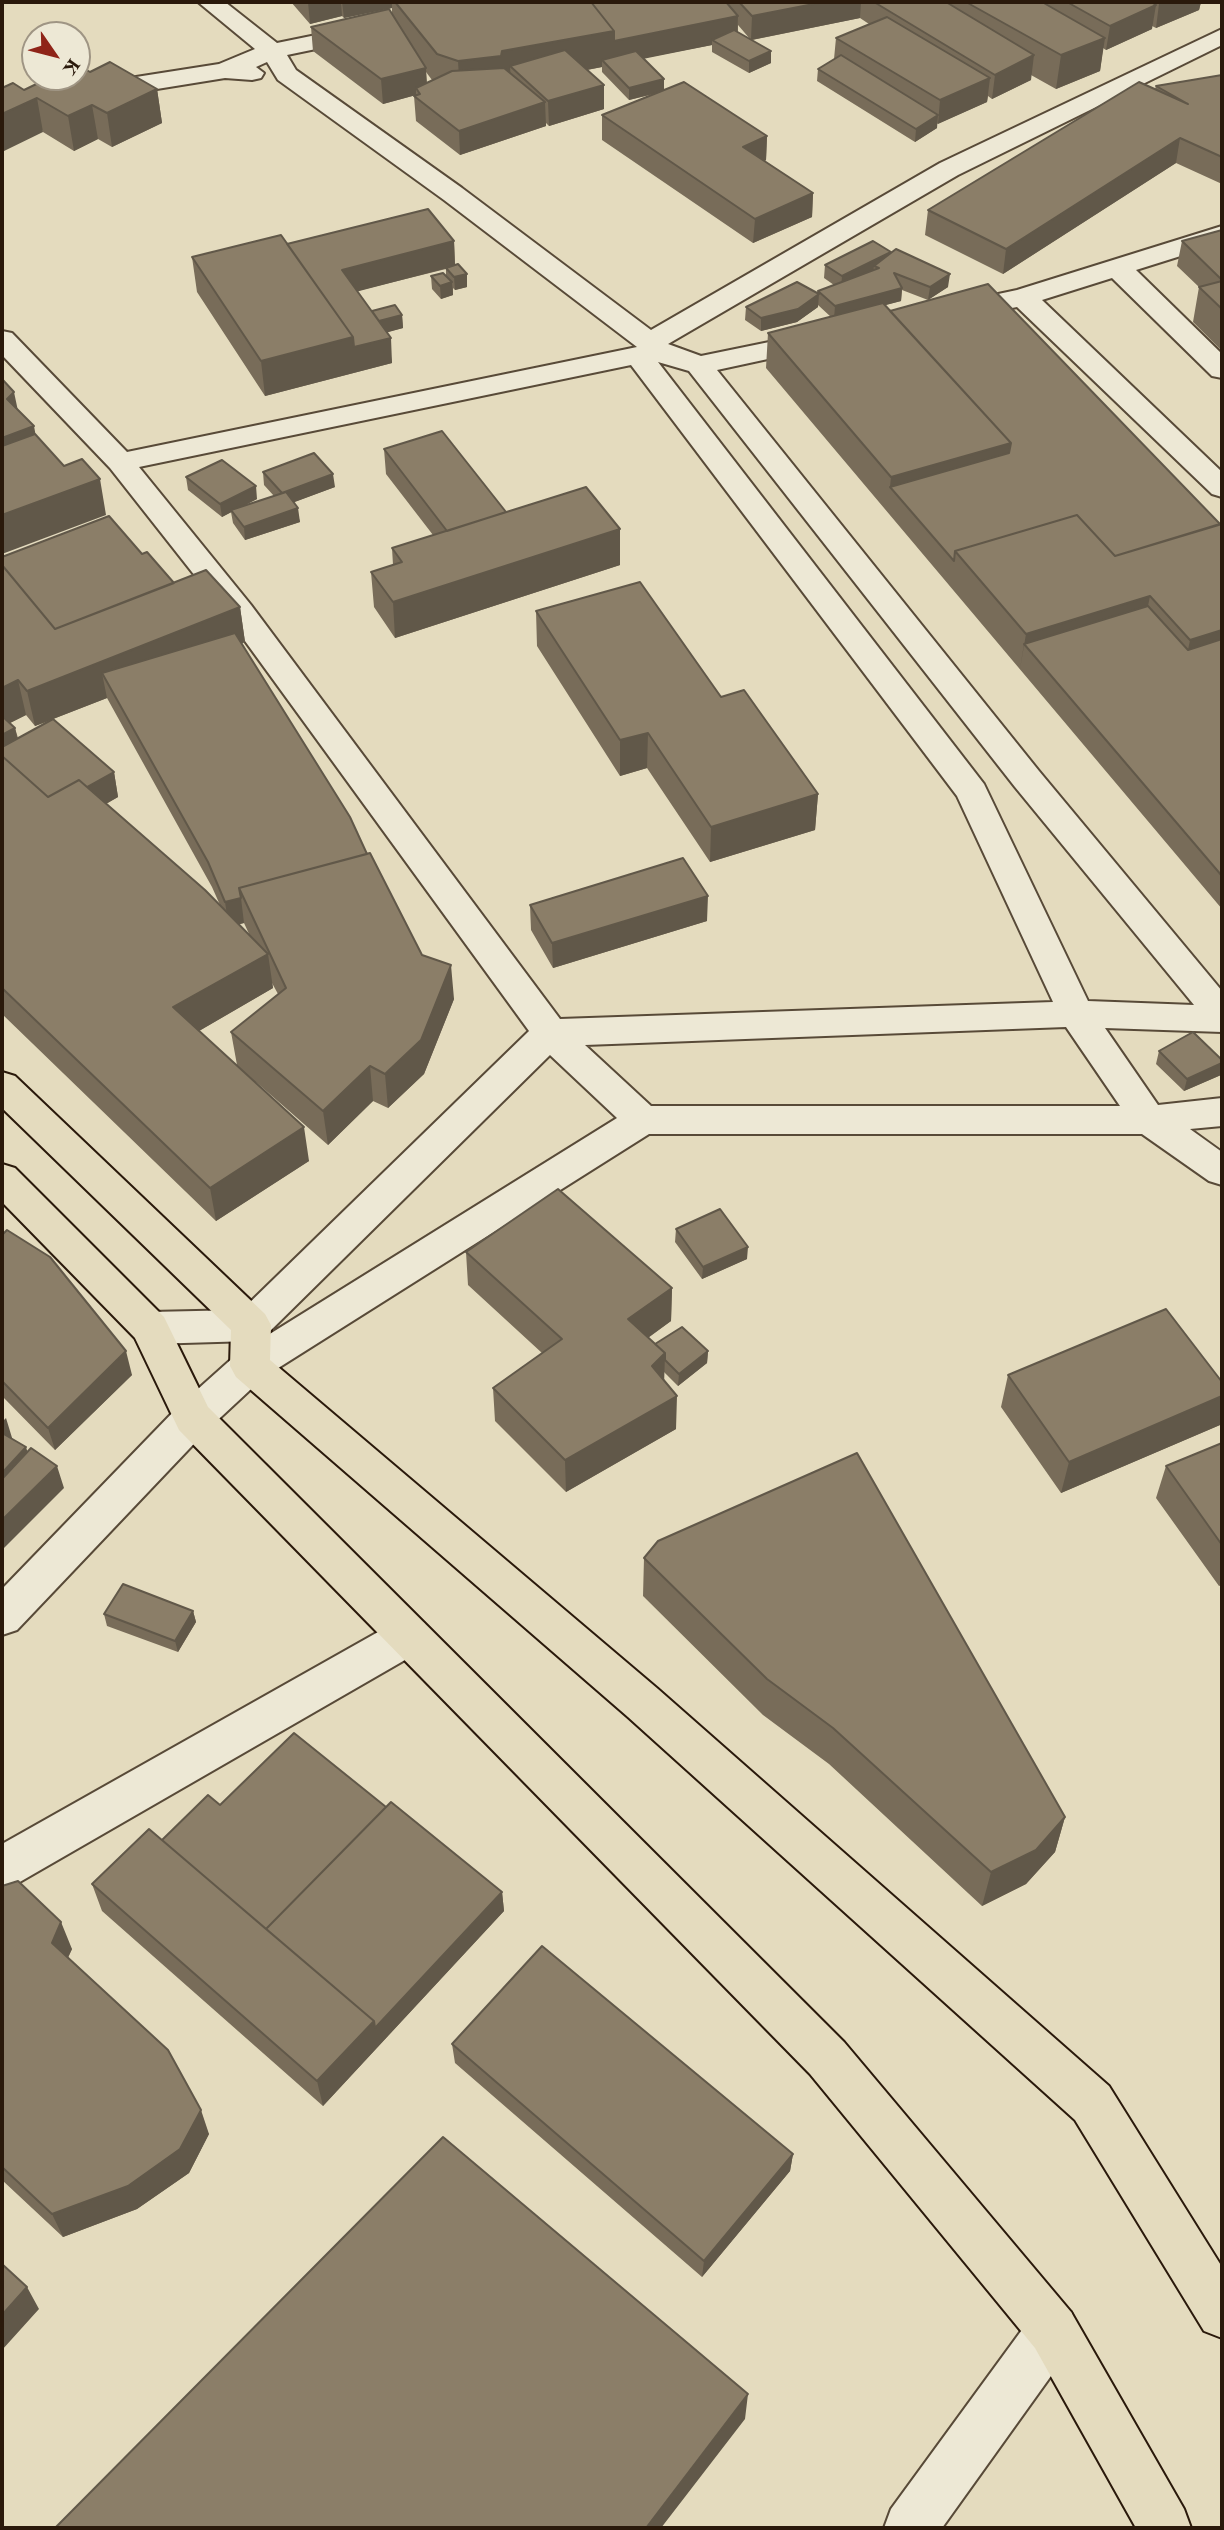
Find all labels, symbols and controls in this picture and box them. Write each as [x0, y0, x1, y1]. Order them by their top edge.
north arrow [21, 21, 91, 91]
text: K [58, 54, 86, 80]

